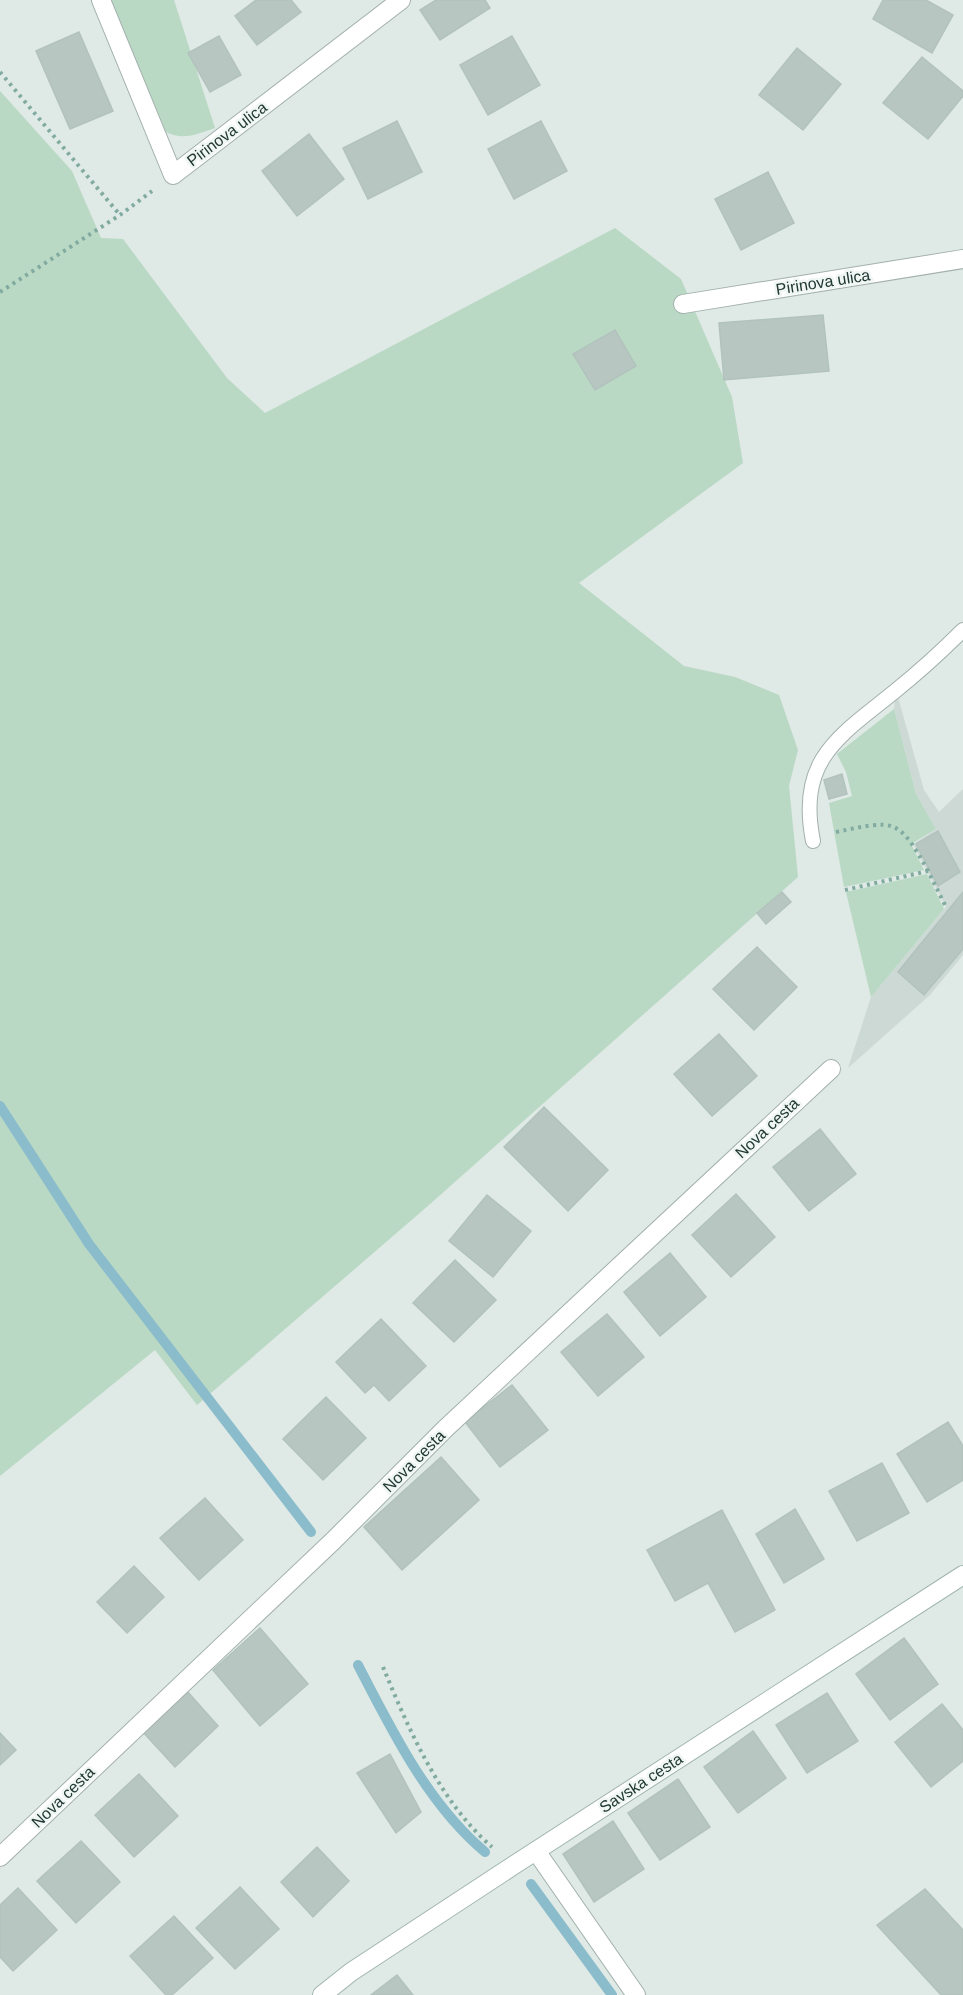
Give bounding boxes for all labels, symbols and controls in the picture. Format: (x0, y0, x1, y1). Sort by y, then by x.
street label: Pirinova ulica (184, 99, 270, 169)
street label: Pirinova ulica (775, 266, 871, 298)
street label: Nova cesta (732, 1094, 802, 1162)
street label: Nova cesta (380, 1427, 448, 1495)
street label: Savska cesta (596, 1750, 686, 1816)
street label: Nova cesta (28, 1763, 98, 1831)

